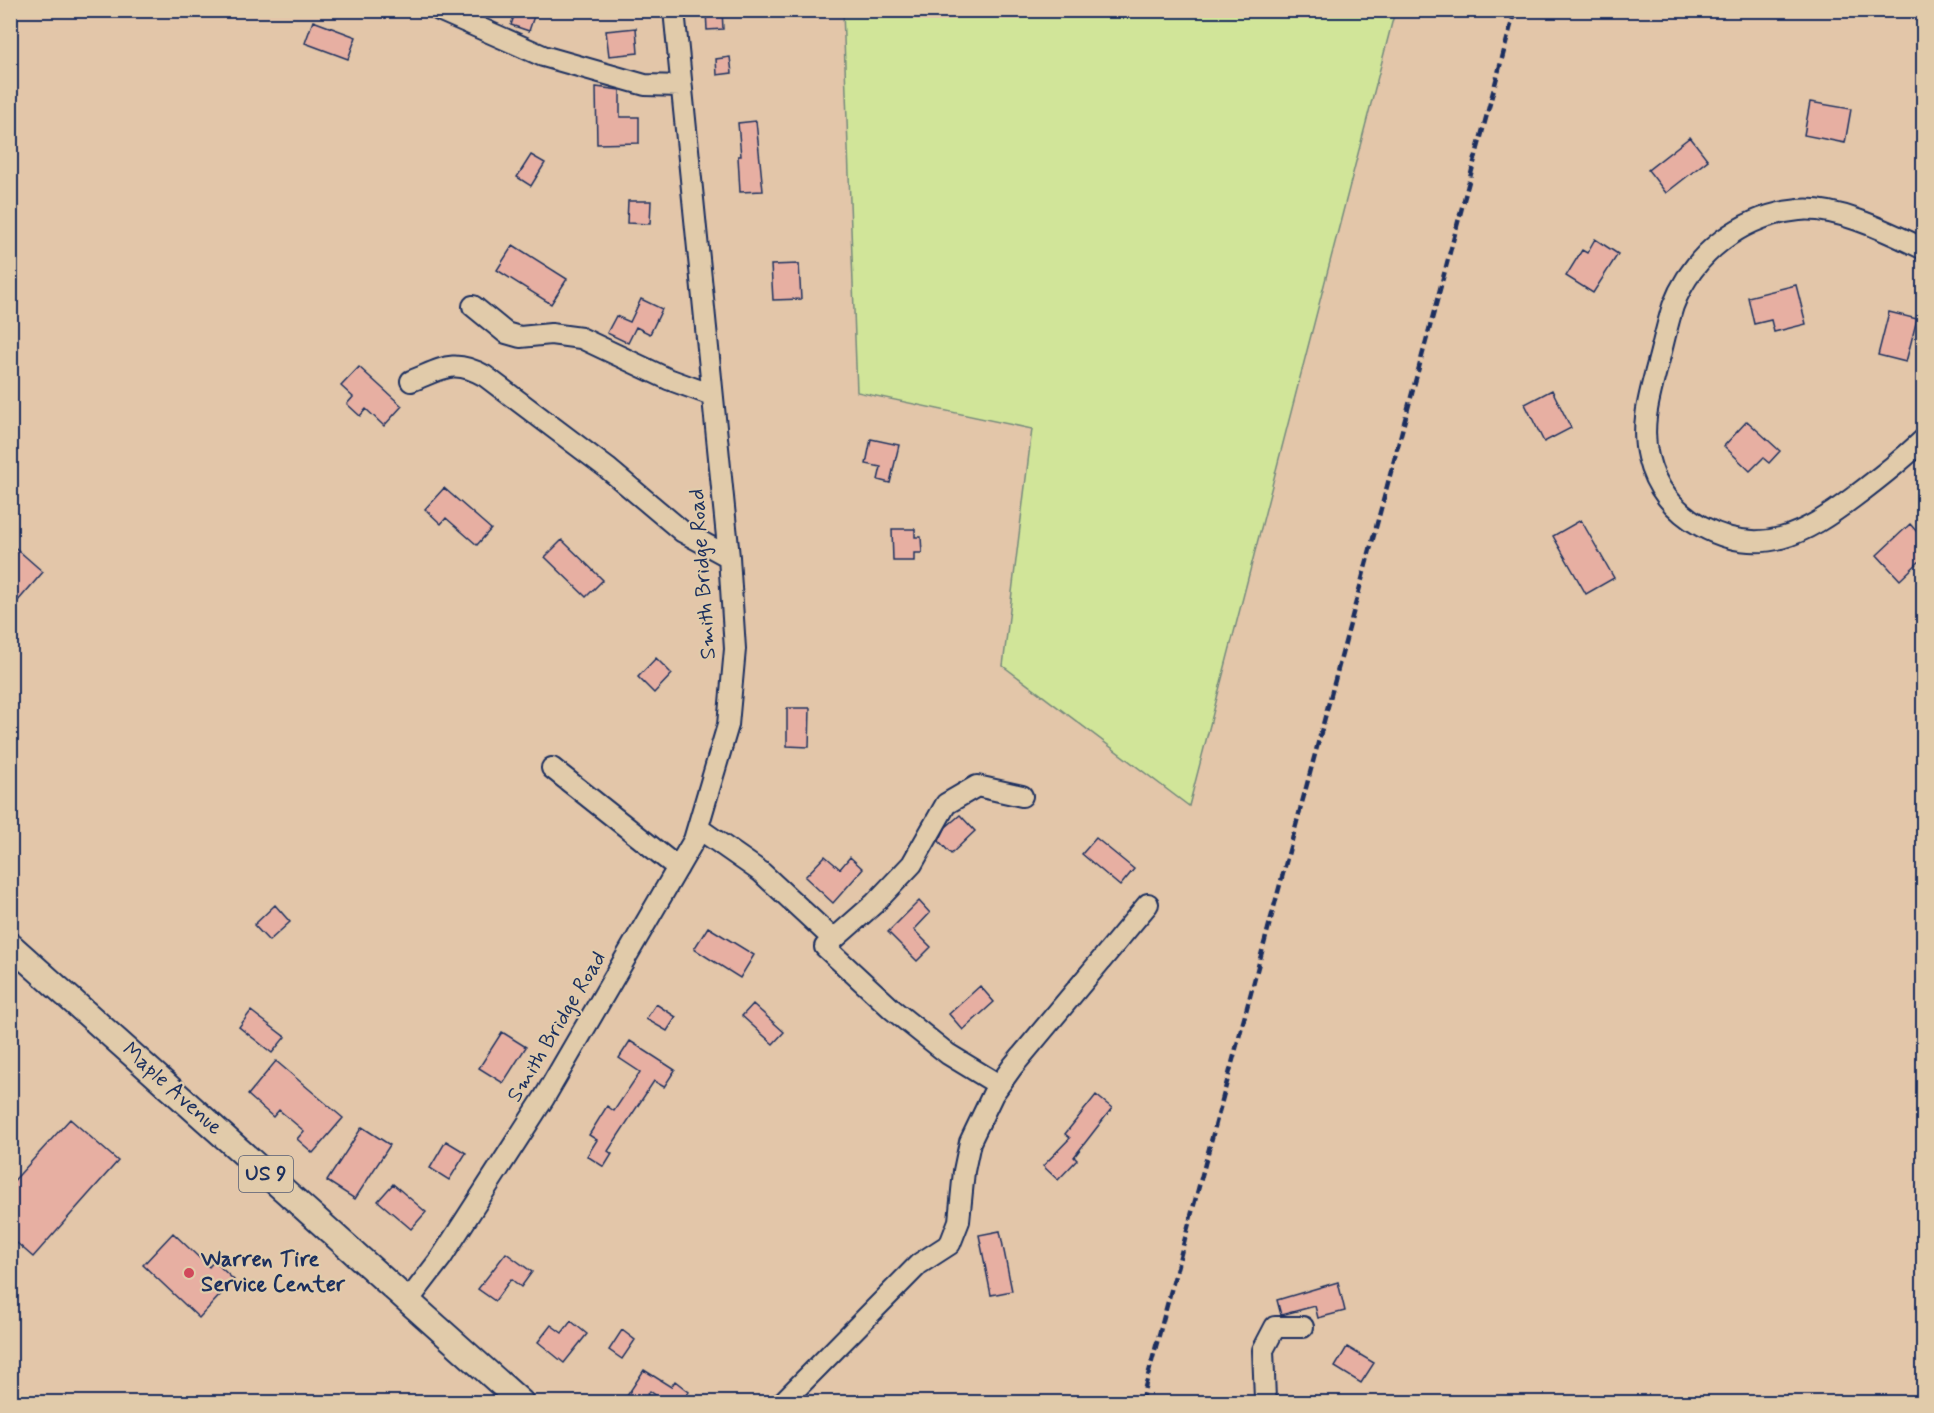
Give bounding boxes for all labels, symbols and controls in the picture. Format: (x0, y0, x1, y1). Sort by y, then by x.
street label: Smith Bridge Road (683, 488, 724, 660)
street label: Smith Bridge Road (501, 946, 614, 1108)
street label: Maple Avenue (116, 1036, 228, 1142)
road number: US 9 (239, 1156, 293, 1192)
place label: Warren Tire Service Center (200, 1246, 346, 1299)
marker: Warren Tire Service Center (182, 1266, 196, 1280)

